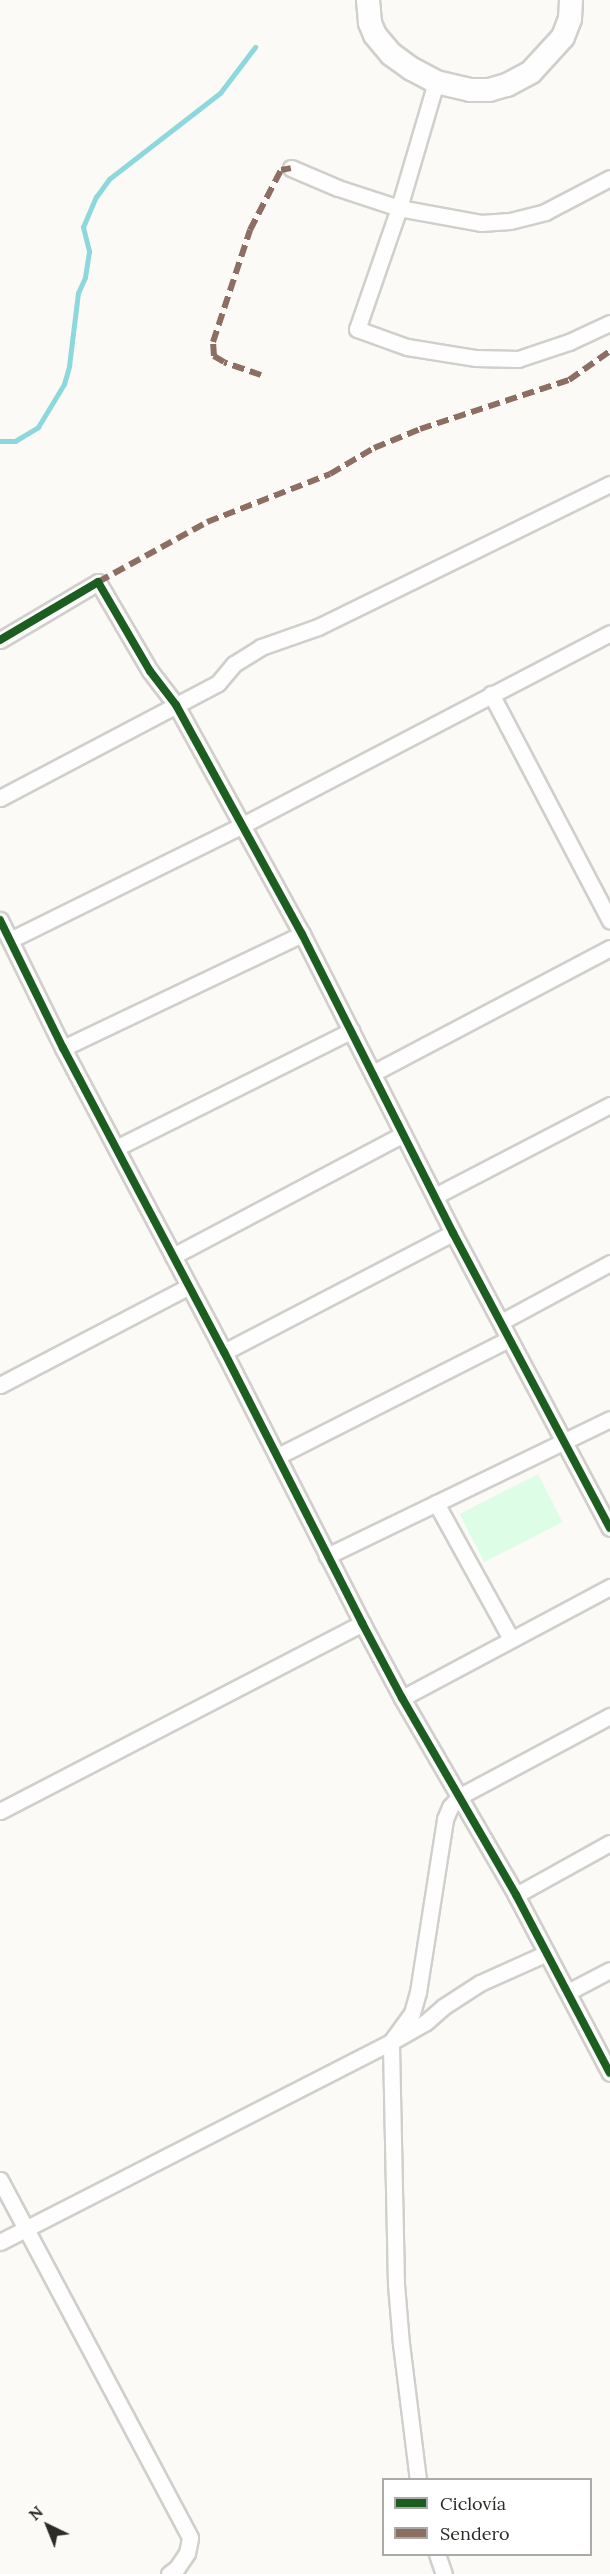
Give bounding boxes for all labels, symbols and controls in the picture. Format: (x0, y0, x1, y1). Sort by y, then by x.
legend (382, 2478, 592, 2556)
text: Ciclovía (440, 2492, 506, 2515)
north arrow (18, 2496, 78, 2556)
text: N (24, 2501, 47, 2524)
text: Sendero (440, 2522, 510, 2545)

